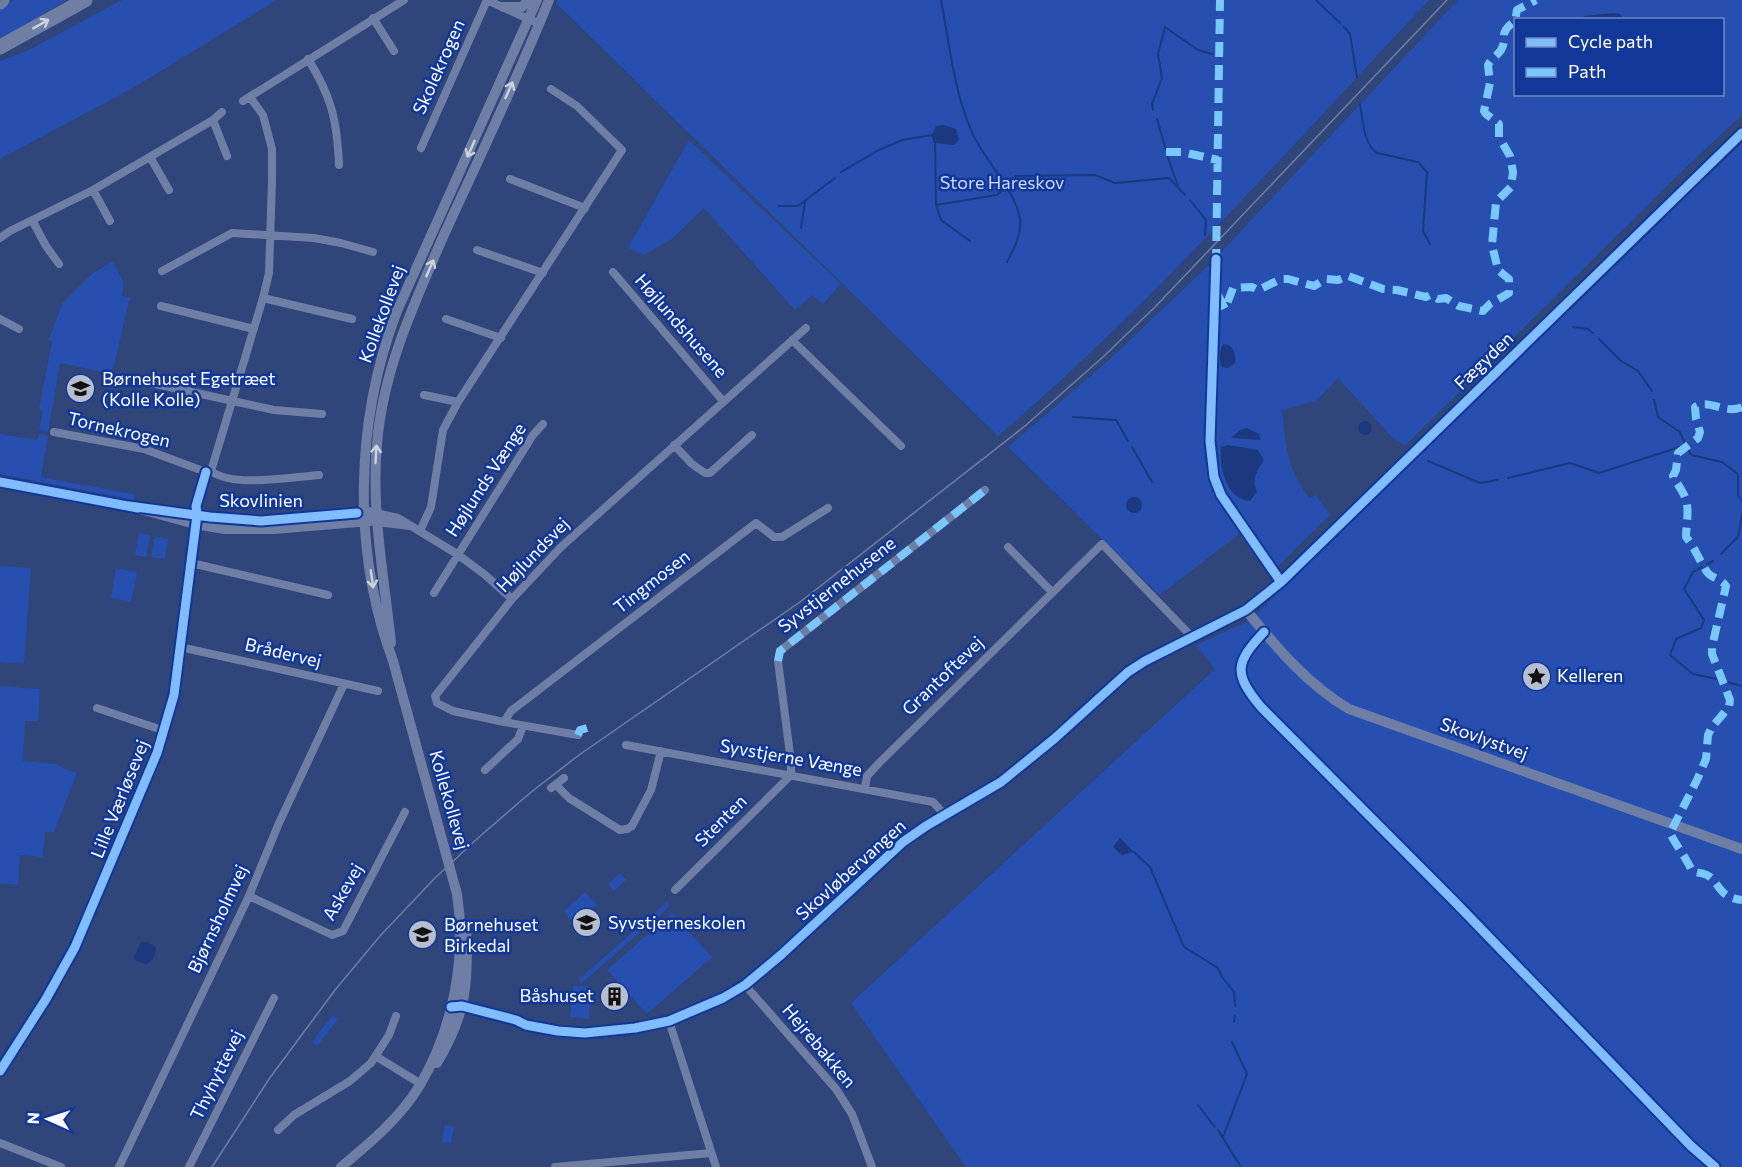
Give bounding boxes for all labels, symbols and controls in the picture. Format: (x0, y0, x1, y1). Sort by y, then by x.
street label: Skolekrogen (407, 16, 469, 117)
one-way arrow (32, 18, 49, 30)
legend (1514, 18, 1724, 96)
text: Cycle path (1568, 30, 1653, 52)
text: Path (1568, 60, 1606, 82)
one-way arrow (504, 81, 515, 100)
one-way arrow (464, 139, 476, 157)
park label: Store Hareskov (940, 171, 1064, 193)
one-way arrow (424, 260, 436, 278)
street label: Kollekollevej (353, 262, 409, 366)
street label: Højlundshusene (631, 269, 733, 382)
street label: Fægyden (1449, 327, 1517, 394)
place label: Børnehuset Egetræet (Kolle Kolle) (102, 367, 276, 410)
school or university icon: Børnehuset Egetræet (Kolle Kolle) (65, 373, 97, 405)
street label: Tornekrogen (66, 407, 173, 452)
street label: Højlunds Vænge (440, 418, 530, 540)
one-way arrow (371, 445, 382, 465)
street label: Skovlinien (219, 489, 303, 511)
street label: Højlundsvej (491, 512, 573, 596)
street label: Syvstjernehusene (773, 532, 900, 637)
street label: Tingmosen (609, 545, 694, 618)
one-way arrow (367, 569, 378, 589)
street label: Grantoftevej (897, 631, 988, 719)
street label: Brådervej (243, 633, 324, 672)
place icon: Kelleren (1520, 660, 1552, 692)
place label: Kelleren (1557, 664, 1623, 686)
street label: Skovlystvej (1437, 712, 1531, 764)
street label: Syvstjerne Vænge (718, 734, 864, 780)
street label: Lille Værløsevej (85, 736, 153, 861)
street label: Kollekollevej (425, 747, 475, 852)
street label: Stenten (690, 790, 751, 851)
street label: Skovløbervangen (791, 814, 910, 924)
street label: Askevej (317, 859, 367, 924)
street label: Bjørnsholmvej (182, 861, 252, 976)
school or university icon: Syvstjerneskolen (571, 907, 603, 939)
place label: Syvstjerneskolen (608, 911, 746, 933)
place label: Børnehuset Birkedal (444, 913, 539, 956)
school or university icon: Børnehuset Birkedal (407, 919, 439, 951)
building icon: Båshuset (599, 980, 631, 1012)
place label: Båshuset (520, 984, 594, 1006)
street label: Hejrebakken (778, 999, 861, 1092)
street label: Thyhyttevej (185, 1026, 247, 1123)
north arrow (18, 1089, 78, 1149)
text: N (23, 1112, 42, 1125)

